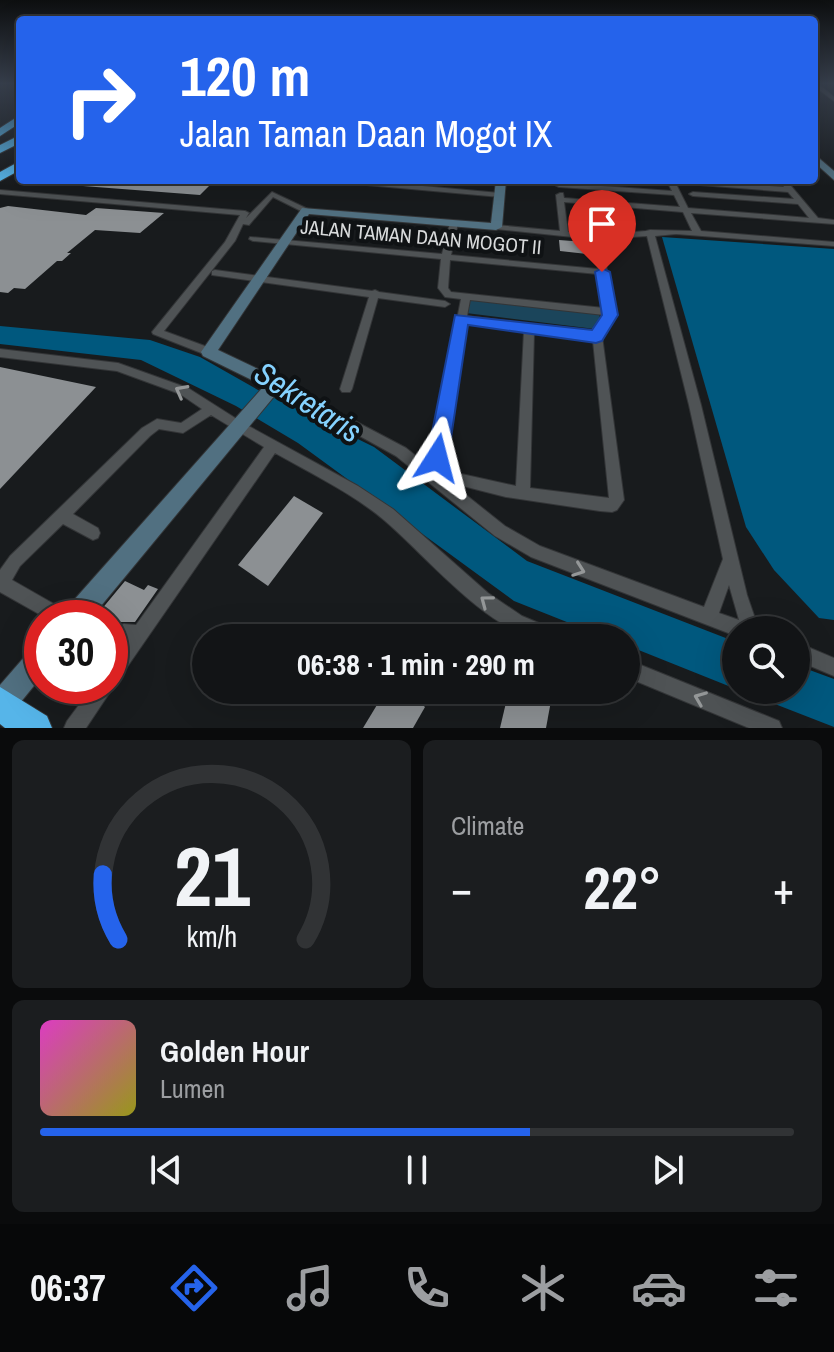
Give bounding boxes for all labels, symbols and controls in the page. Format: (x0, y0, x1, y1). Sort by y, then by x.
text: 120 m (180, 38, 310, 113)
icon: right (48, 48, 152, 152)
text: Jalan Taman Daan Mogot IX (180, 110, 553, 158)
pin (568, 190, 636, 272)
icon: arrive (580, 202, 624, 246)
street label: JALAN TAMAN DAAN MOGOT II (300, 213, 543, 260)
water label: Sekretaris (246, 351, 370, 452)
one-way arrow (175, 386, 190, 401)
position arrow (395, 416, 479, 500)
one-way arrow (571, 560, 585, 576)
one-way arrow (480, 597, 495, 611)
speed limit sign: 30 (24, 600, 128, 704)
map controls (722, 616, 810, 704)
button: search (722, 616, 810, 704)
text: 06:38 · 1 min · 290 m (297, 644, 535, 684)
one-way arrow (694, 692, 708, 708)
text: Climate (451, 808, 524, 843)
text: 21 (174, 820, 249, 932)
text: 22° (583, 847, 662, 928)
text: − (451, 858, 472, 918)
text: + (773, 858, 794, 918)
text: km/h (186, 917, 237, 956)
text: Golden Hour (160, 1031, 309, 1071)
text: Lumen (160, 1071, 225, 1106)
icon: previous (144, 1148, 188, 1192)
icon: pause (395, 1148, 439, 1192)
icon: next (646, 1148, 690, 1192)
icon: directions (166, 1260, 222, 1316)
icon: music (282, 1260, 338, 1316)
icon: phone (399, 1260, 455, 1316)
icon: climate (515, 1260, 571, 1316)
icon: car (631, 1260, 687, 1316)
icon: filters (748, 1260, 804, 1316)
text: 06:37 (30, 1264, 106, 1312)

